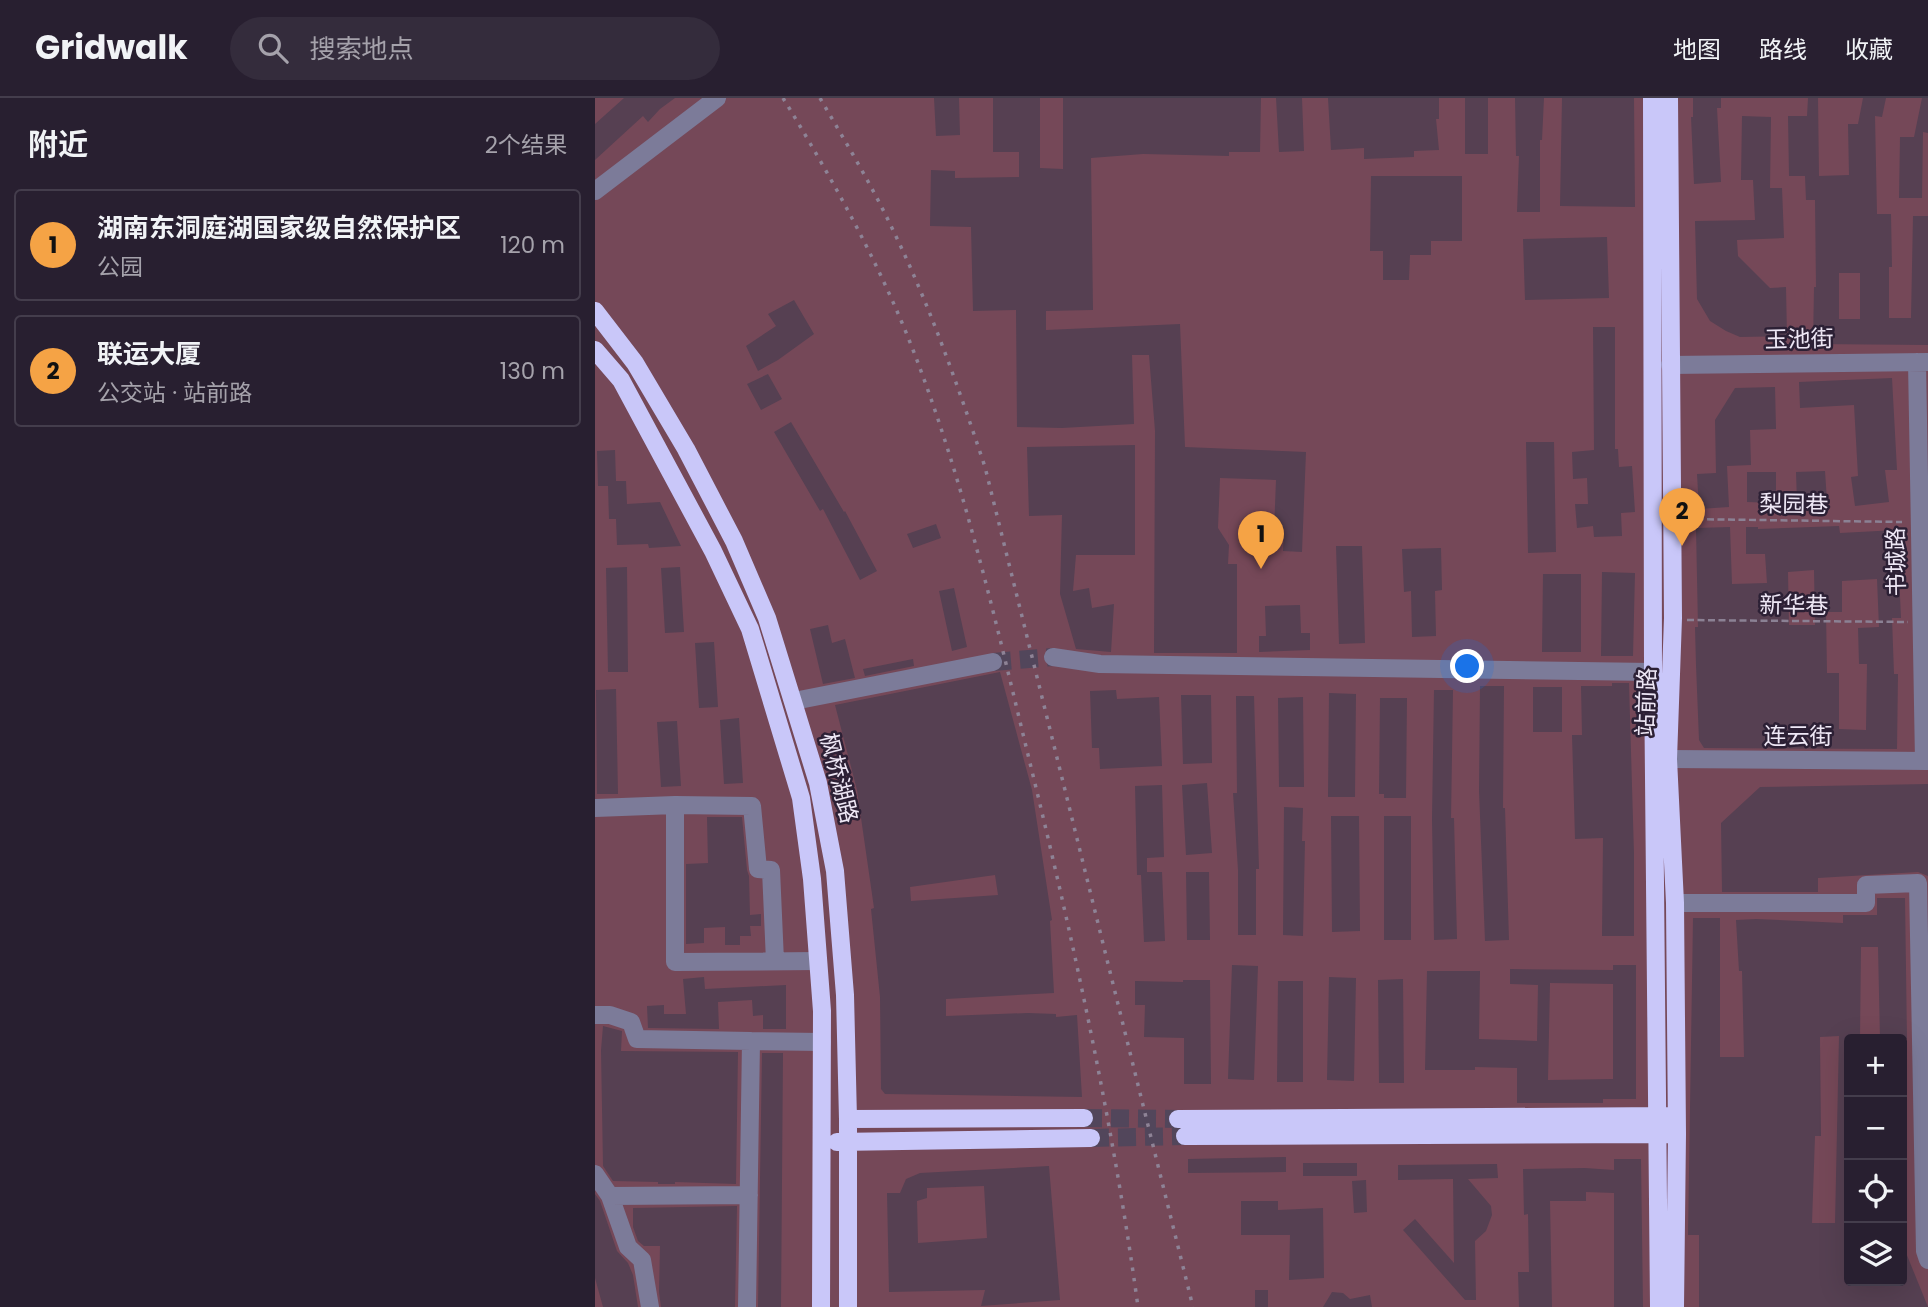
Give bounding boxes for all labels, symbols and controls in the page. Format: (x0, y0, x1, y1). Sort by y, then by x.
search box (230, 17, 720, 80)
text: Gridwalk (35, 24, 188, 71)
icon: search (254, 29, 292, 67)
text: 搜索地点 (310, 31, 414, 67)
text: 地图 (1673, 33, 1721, 66)
text: 路线 (1759, 33, 1807, 66)
text: 收藏 (1845, 33, 1893, 66)
text: 附近 (28, 123, 88, 166)
text: 2个结果 (485, 129, 567, 161)
text: 湖南东洞庭湖国家级自然保护区 (97, 210, 461, 246)
text: 1 (49, 229, 57, 261)
text: 120 m (500, 229, 565, 261)
text: 公园 (97, 251, 143, 283)
street label: 玉池街 (1764, 322, 1834, 356)
text: 联运大厦 (97, 336, 201, 372)
text: 2 (46, 355, 60, 387)
text: 130 m (500, 355, 565, 387)
text: 公交站 · 站前路 (97, 377, 252, 409)
street label: 梨园巷 (1759, 487, 1829, 521)
pin: 2 (1659, 488, 1705, 546)
pin: 1 (1238, 511, 1284, 569)
street label: 书城路 (1879, 527, 1913, 597)
street label: 新华巷 (1759, 588, 1829, 622)
your location (1450, 649, 1484, 683)
street label: 站前路 (1629, 667, 1663, 737)
street label: 连云街 (1764, 720, 1833, 752)
street label: 枫桥湖路 (812, 729, 866, 827)
map controls (1844, 1034, 1907, 1286)
button: + (1844, 1034, 1907, 1097)
button: − (1844, 1097, 1907, 1160)
button: locate (1844, 1160, 1907, 1223)
button: layers (1844, 1223, 1907, 1286)

